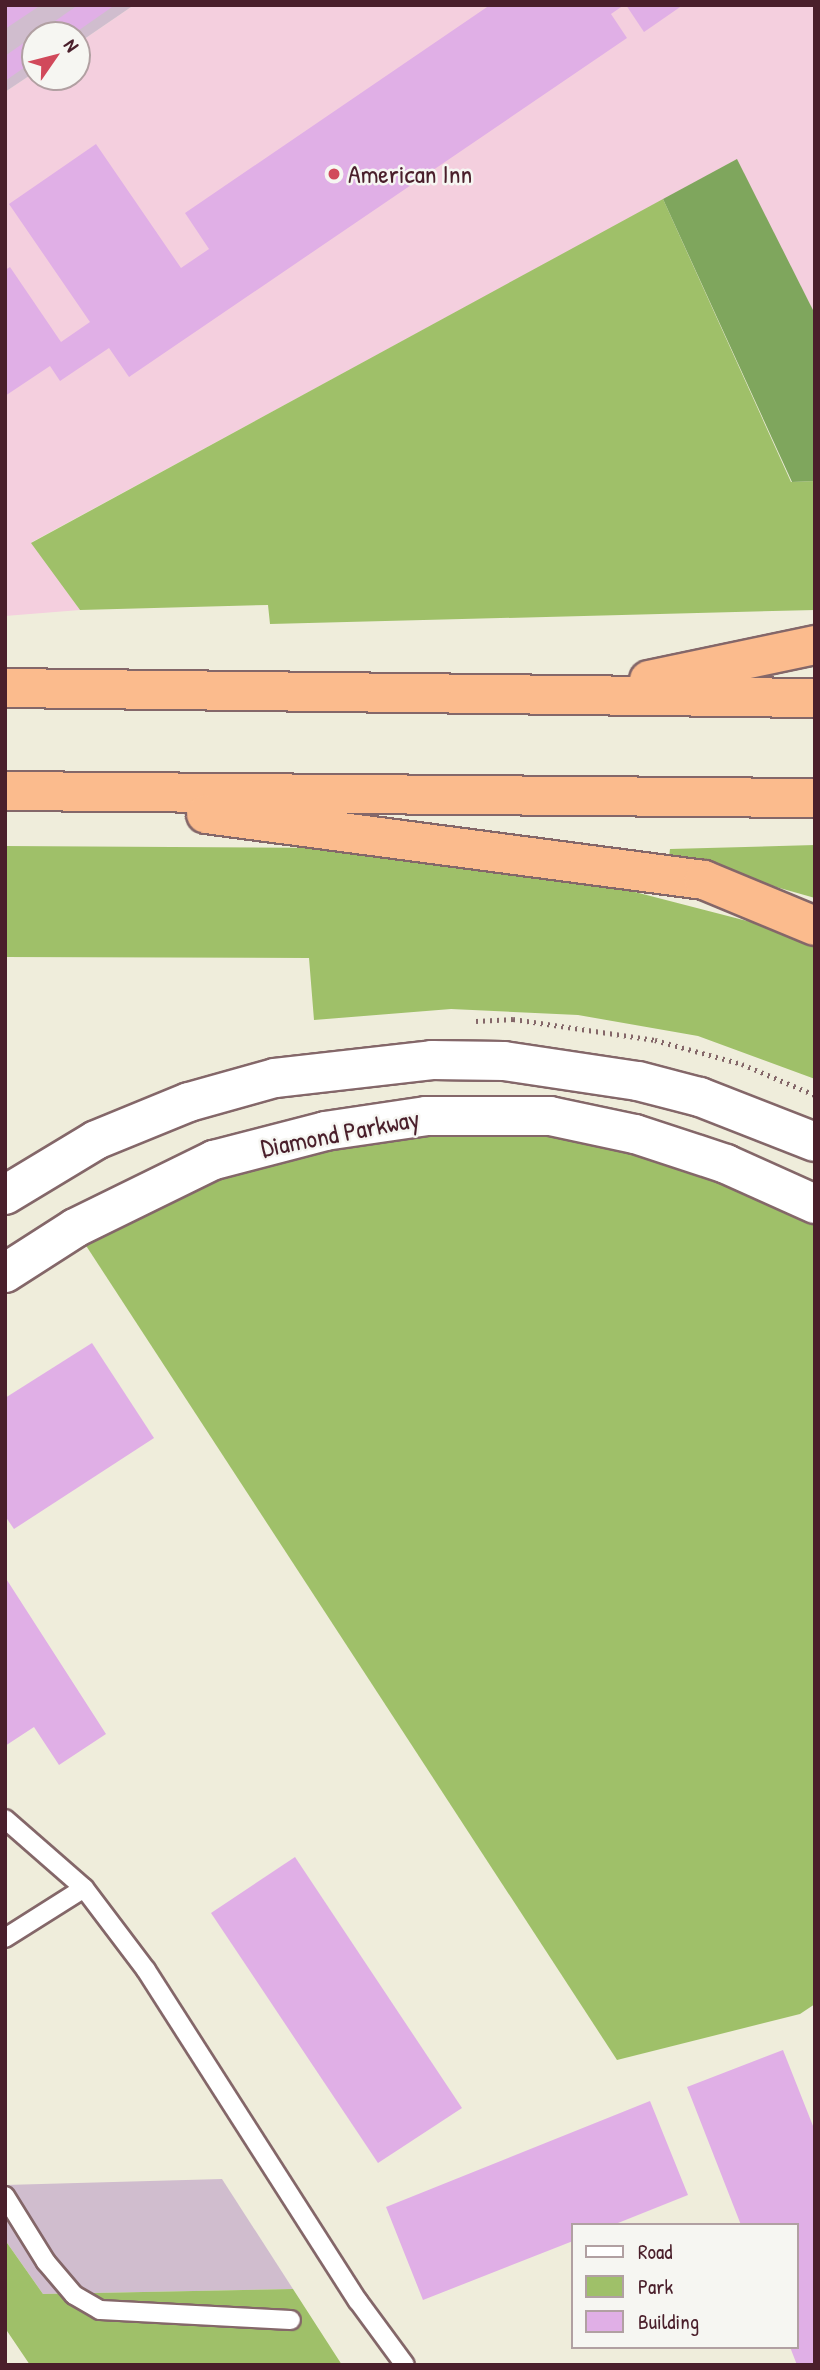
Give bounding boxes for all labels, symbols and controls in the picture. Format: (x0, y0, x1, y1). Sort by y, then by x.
north arrow (21, 21, 91, 91)
text: N (58, 33, 85, 57)
place label: American Inn (348, 158, 472, 190)
marker: American Inn (326, 166, 342, 182)
street label: Diamond Parkway (258, 1102, 422, 1164)
legend (572, 2223, 799, 2349)
text: Road (638, 2237, 672, 2266)
text: Park (638, 2272, 673, 2301)
text: Building (638, 2307, 699, 2336)

